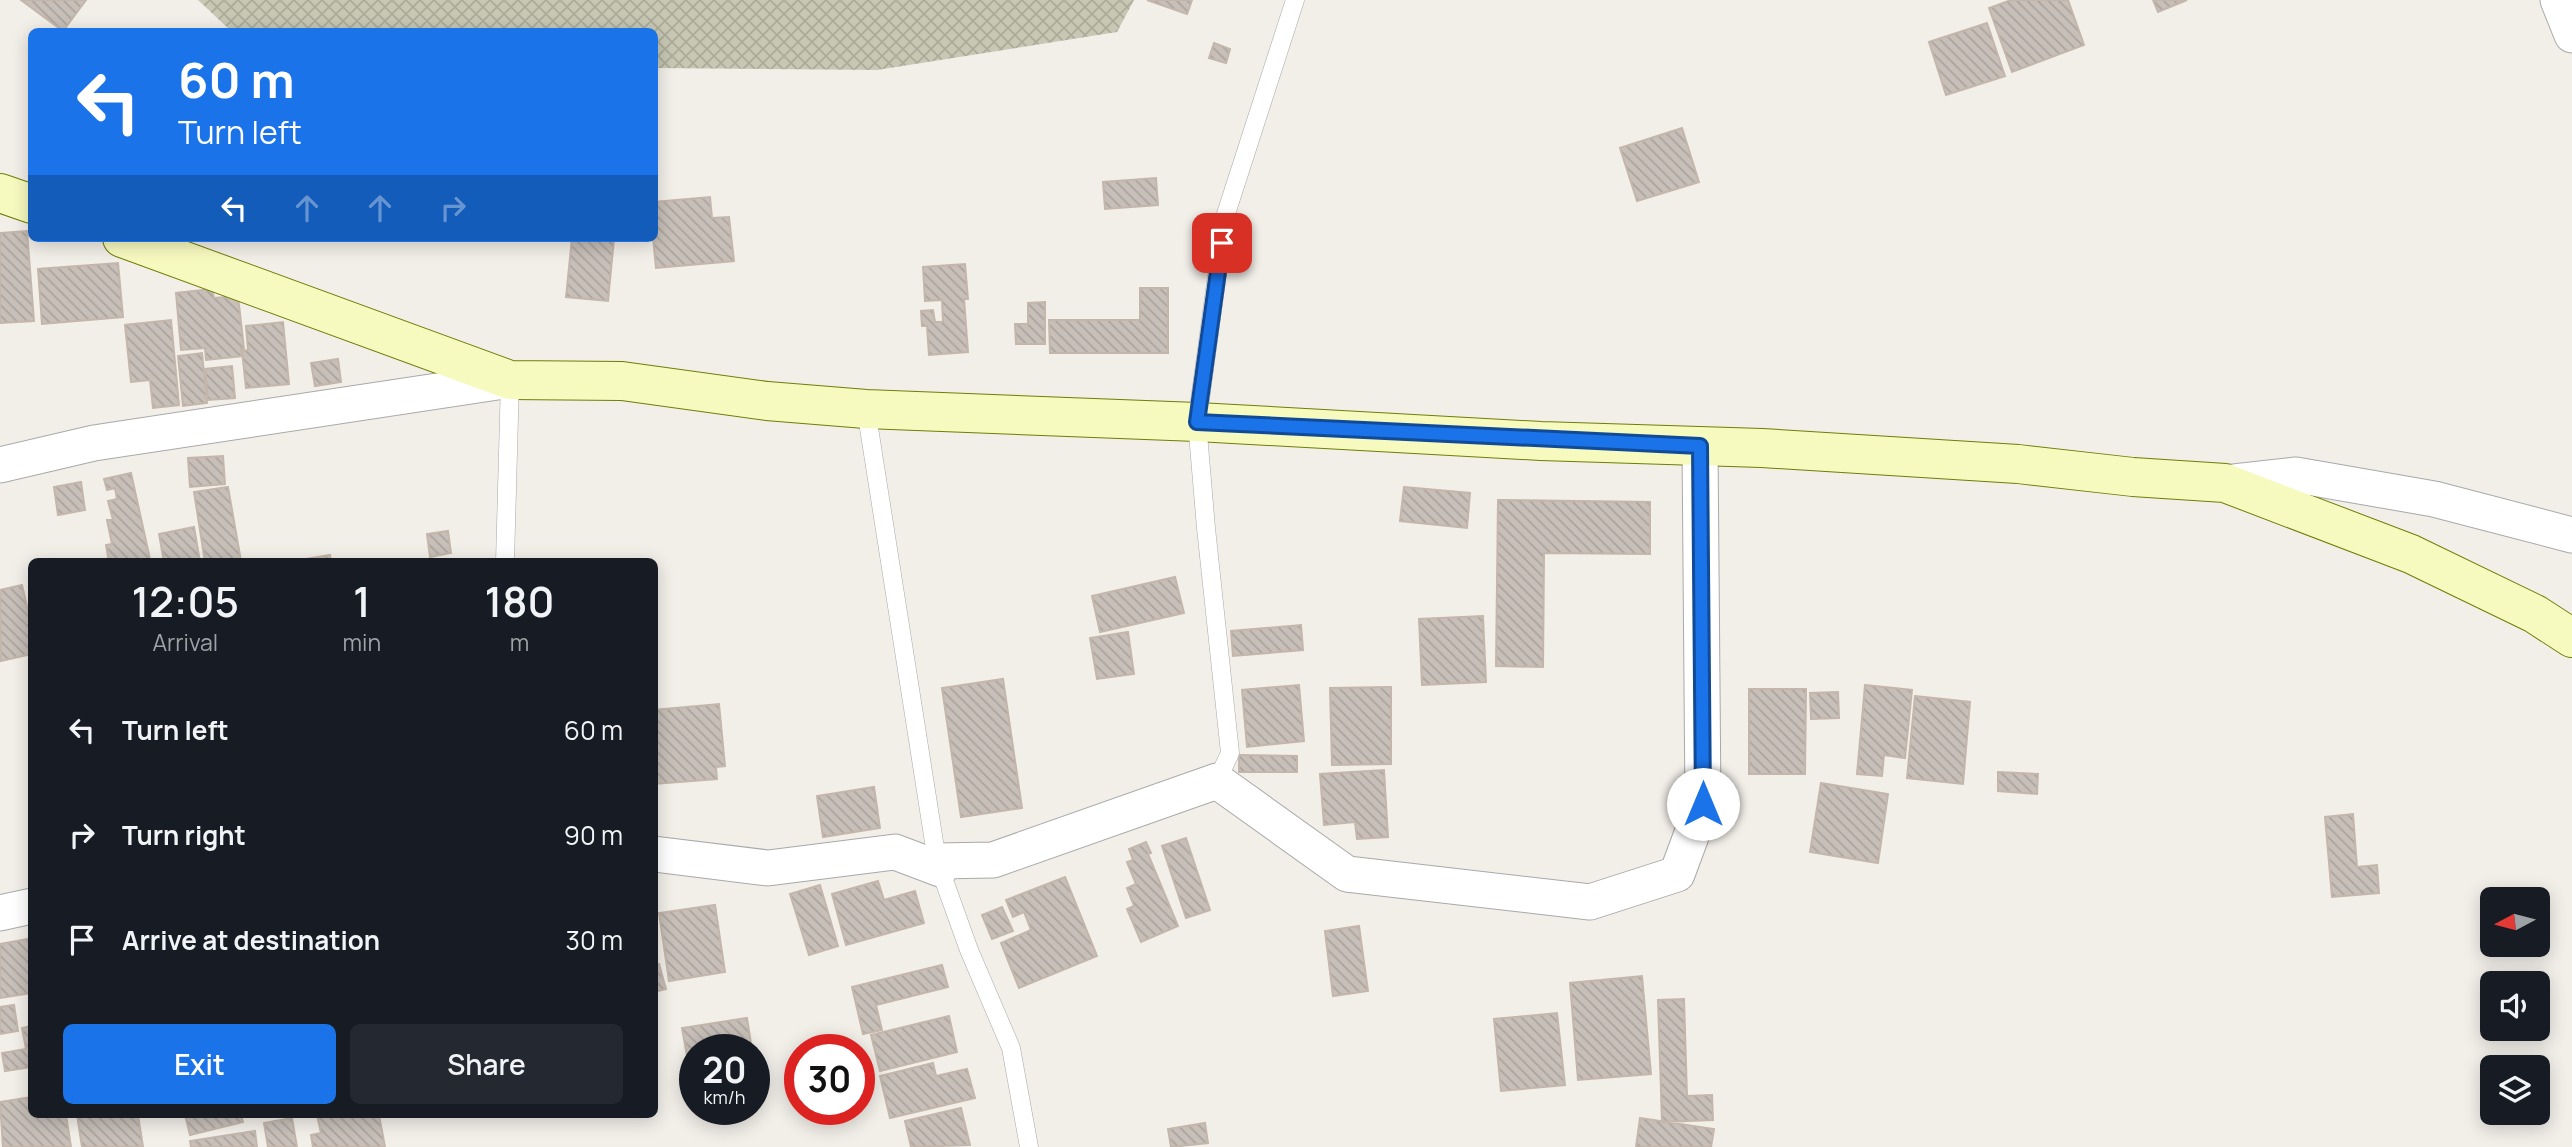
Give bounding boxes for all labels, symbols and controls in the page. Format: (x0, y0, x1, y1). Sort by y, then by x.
text: 60 m (178, 46, 295, 113)
icon: left (63, 56, 154, 147)
text: Turn left (178, 110, 302, 154)
icon: left (215, 189, 253, 227)
icon: ahead (288, 189, 326, 227)
icon: ahead (361, 189, 399, 227)
icon: right (434, 189, 472, 227)
pin (1192, 213, 1252, 273)
icon: arrive (1203, 224, 1241, 262)
text: 12:05 (131, 572, 239, 630)
text: 1 (353, 572, 371, 630)
text: 180 (485, 572, 555, 630)
text: Arrival (152, 626, 218, 658)
text: min (343, 626, 381, 658)
text: m (510, 626, 529, 658)
icon: left (63, 711, 101, 749)
text: Turn left (122, 712, 229, 748)
text: 60 m (564, 712, 623, 748)
position arrow (1666, 767, 1740, 841)
icon: right (63, 816, 101, 854)
text: Turn right (122, 817, 246, 853)
text: 90 m (564, 817, 623, 853)
north arrow (2480, 887, 2550, 957)
map controls (2480, 887, 2550, 1125)
icon: arrive (63, 921, 101, 959)
text: Arrive at destination (122, 922, 380, 958)
text: 30 m (566, 922, 623, 958)
button: sound (2480, 971, 2550, 1041)
button: Exit (63, 1024, 336, 1104)
button: Share (350, 1024, 623, 1104)
speed limit sign: 30 (784, 1034, 875, 1125)
text: 20 (703, 1046, 746, 1094)
button: layers (2480, 1055, 2550, 1125)
text: km/h (704, 1085, 745, 1109)

